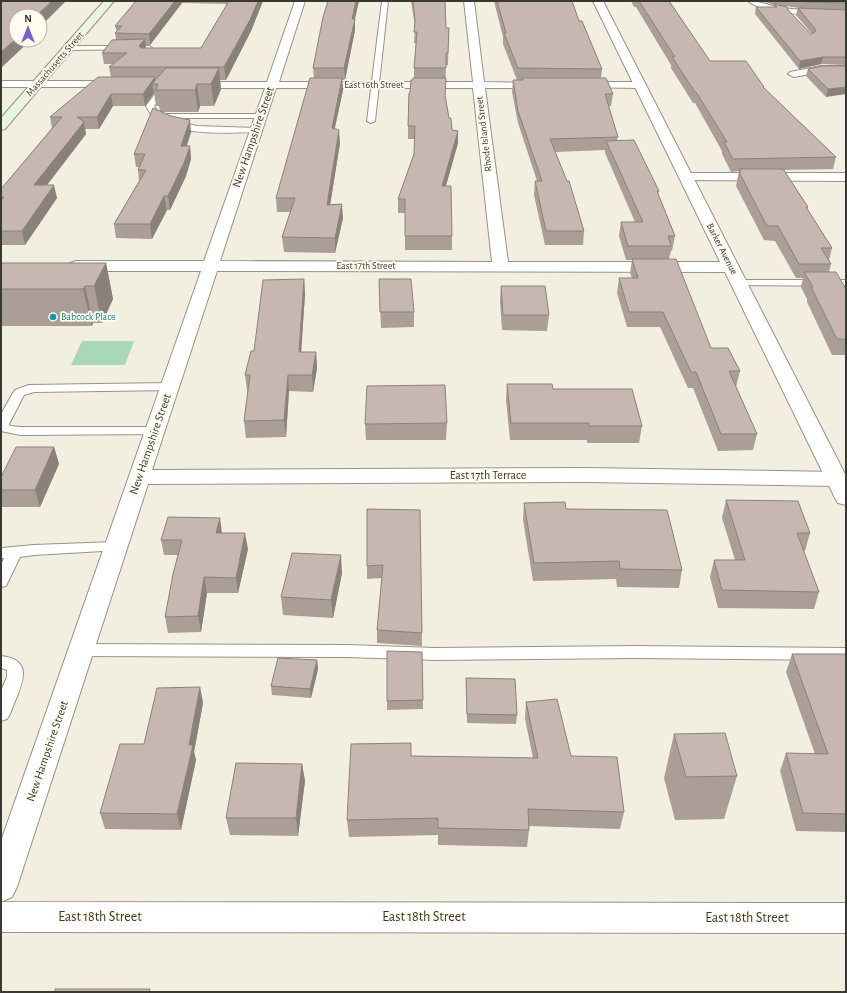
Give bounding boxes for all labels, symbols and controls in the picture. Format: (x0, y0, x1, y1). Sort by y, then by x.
north arrow (8, 8, 48, 48)
text: N (24, 13, 32, 24)
street label: Massachusetts Street (24, 29, 86, 98)
street label: East 16th Street (344, 80, 405, 90)
street label: New Hampshire Street (230, 85, 276, 189)
street label: Rhode Island Street (474, 95, 494, 172)
street label: Barker Avenue (705, 222, 739, 277)
street label: East 17th Street (337, 261, 396, 271)
marker: Babcock Place (48, 312, 58, 322)
place label: Babcock Place (61, 312, 116, 322)
street label: New Hampshire Street (127, 392, 173, 496)
street label: East 17th Terrace (450, 469, 526, 481)
street label: New Hampshire Street (24, 699, 70, 803)
street label: East 18th Street (58, 910, 142, 924)
street label: East 18th Street (382, 910, 466, 924)
street label: East 18th Street (705, 911, 789, 925)

